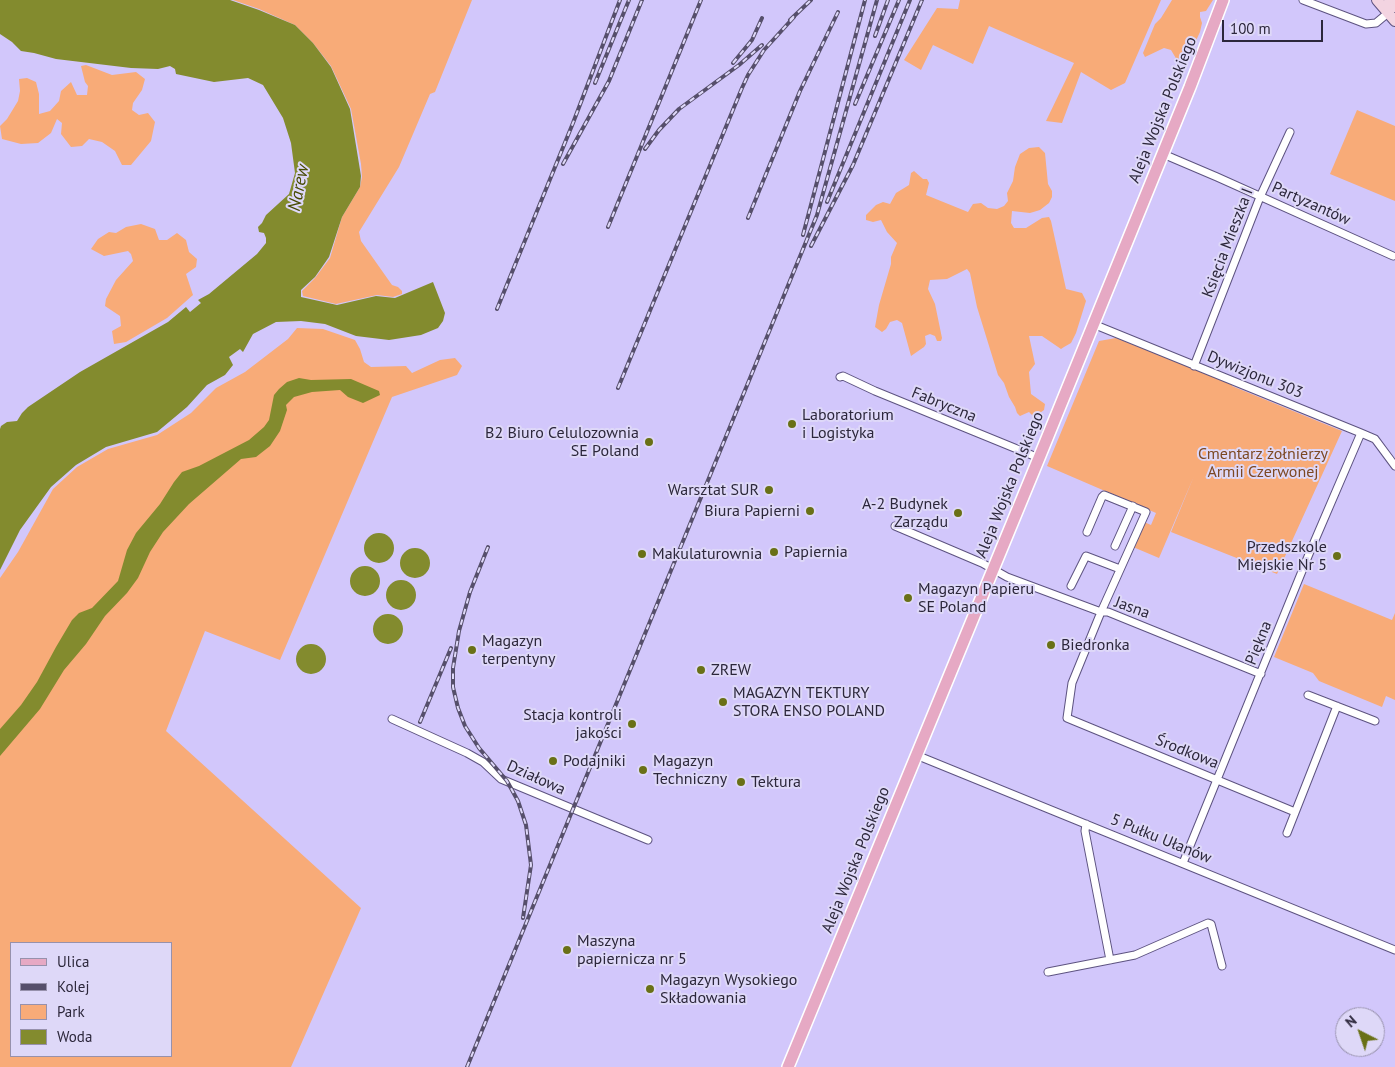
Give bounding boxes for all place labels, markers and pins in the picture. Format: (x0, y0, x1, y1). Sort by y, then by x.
place label: Laboratorium i Logistyka (802, 405, 894, 443)
marker: Laboratorium i Logistyka (786, 418, 798, 430)
place label: B2 Biuro Celulozownia SE Poland (485, 423, 639, 461)
marker: B2 Biuro Celulozownia SE Poland (643, 436, 655, 448)
place label: Warsztat SUR (668, 480, 759, 500)
marker: Warsztat SUR (763, 484, 775, 496)
place label: A-2 Budynek Zarządu (862, 494, 948, 532)
place label: Biura Papierni (704, 501, 800, 521)
marker: Biura Papierni (804, 505, 816, 517)
marker: A-2 Budynek Zarządu (952, 507, 964, 519)
place label: Przedszkole Miejskie Nr 5 (1237, 537, 1327, 575)
place label: Papiernia (784, 542, 848, 562)
place label: Makulaturownia (652, 544, 762, 564)
marker: Papiernia (768, 546, 780, 558)
marker: Makulaturownia (636, 548, 648, 560)
marker: Przedszkole Miejskie Nr 5 (1331, 550, 1343, 562)
place label: Magazyn Papieru SE Poland (918, 579, 1034, 617)
marker: Magazyn Papieru SE Poland (902, 592, 914, 604)
place label: Magazyn terpentyny (482, 631, 555, 669)
place label: Biedronka (1061, 635, 1130, 655)
marker: Biedronka (1045, 639, 1057, 651)
marker: Magazyn terpentyny (466, 644, 478, 656)
place label: ZREW (711, 660, 751, 680)
marker: ZREW (695, 664, 707, 676)
place label: MAGAZYN TEKTURY STORA ENSO POLAND (733, 683, 885, 721)
marker: MAGAZYN TEKTURY STORA ENSO POLAND (717, 696, 729, 708)
place label: Stacja kontroli jakości (523, 705, 622, 743)
marker: Stacja kontroli jakości (626, 718, 638, 730)
place label: Podajniki (563, 751, 626, 771)
place label: Magazyn Techniczny (653, 751, 727, 789)
marker: Podajniki (547, 755, 559, 767)
marker: Magazyn Techniczny (637, 764, 649, 776)
place label: Tektura (751, 772, 801, 792)
marker: Tektura (735, 776, 747, 788)
place label: Maszyna papiernicza nr 5 (577, 931, 687, 969)
marker: Maszyna papiernicza nr 5 (561, 944, 573, 956)
place label: Magazyn Wysokiego Składowania (660, 970, 797, 1008)
marker: Magazyn Wysokiego Składowania (644, 983, 656, 995)

